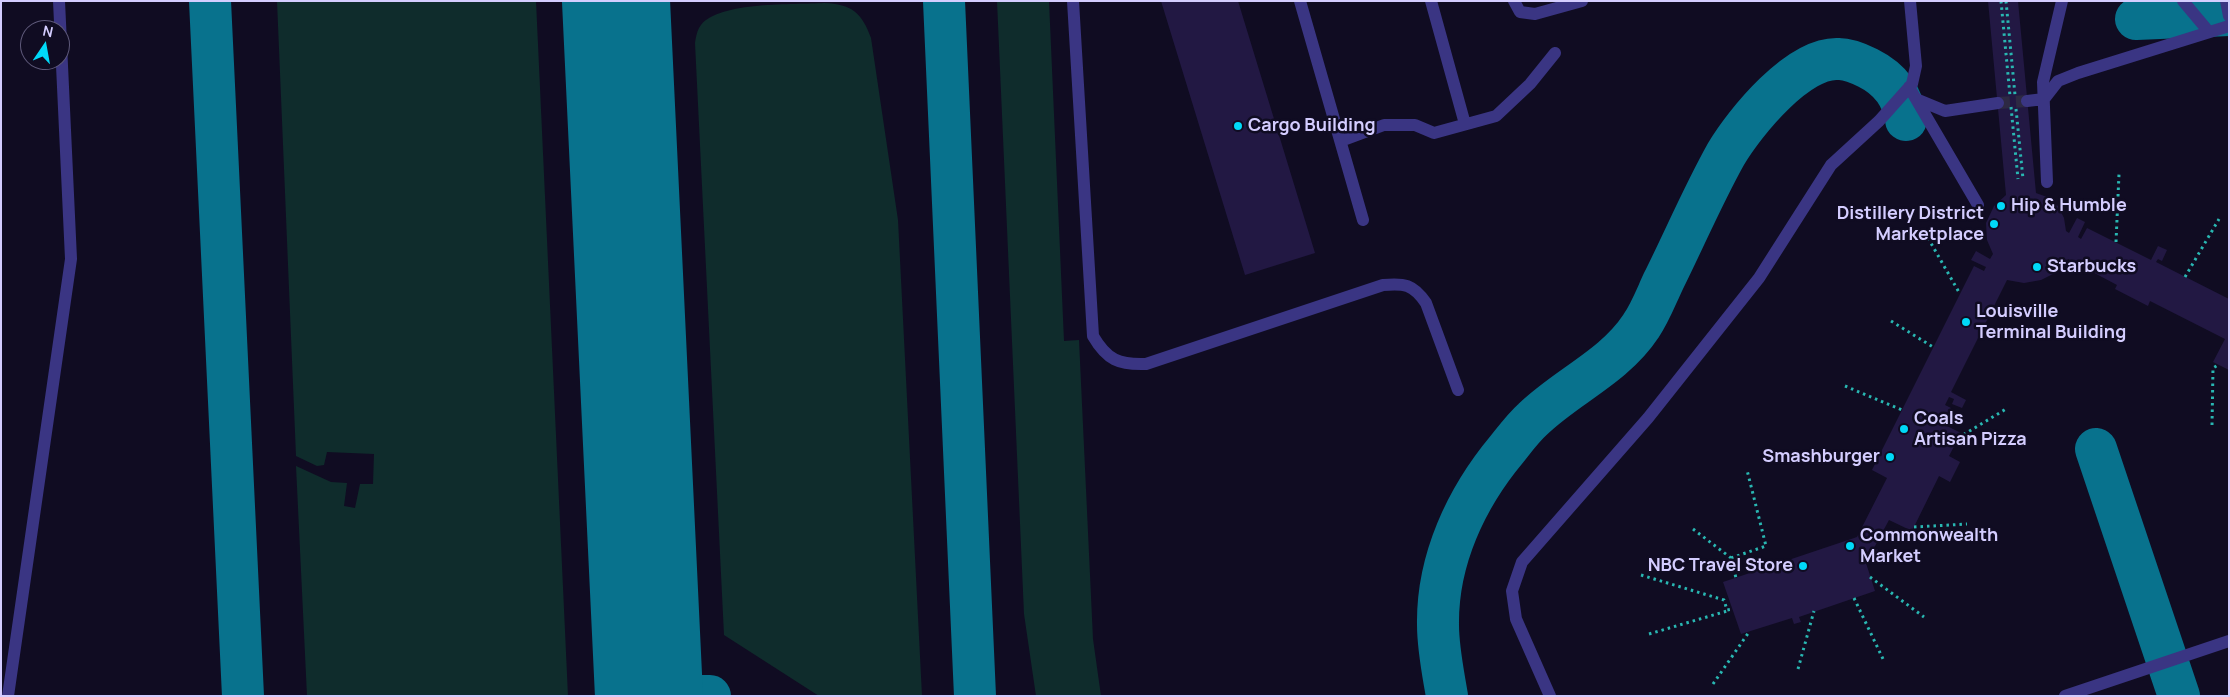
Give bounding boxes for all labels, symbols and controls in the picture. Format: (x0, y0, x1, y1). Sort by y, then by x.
north arrow (20, 20, 70, 70)
text: N (41, 20, 55, 41)
place label: Cargo Building (1248, 115, 1376, 137)
marker: Cargo Building (1232, 120, 1244, 132)
place label: Hip & Humble (2011, 195, 2127, 217)
marker: Hip & Humble (1995, 200, 2007, 212)
place label: Distillery District Marketplace (1837, 203, 1984, 245)
marker: Distillery District Marketplace (1988, 218, 2000, 230)
place label: Starbucks (2047, 256, 2136, 278)
marker: Starbucks (2031, 261, 2043, 273)
place label: Louisville Terminal Building (1976, 301, 2126, 344)
marker: Louisville Terminal Building (1960, 316, 1972, 328)
place label: Coals Artisan Pizza (1914, 408, 2027, 450)
marker: Coals Artisan Pizza (1898, 423, 1910, 435)
place label: Smashburger (1762, 446, 1880, 468)
marker: Smashburger (1884, 451, 1896, 463)
place label: Commonwealth Market (1860, 525, 1998, 568)
marker: Commonwealth Market (1844, 540, 1856, 552)
place label: NBC Travel Store (1648, 555, 1793, 577)
marker: NBC Travel Store (1797, 560, 1809, 572)

